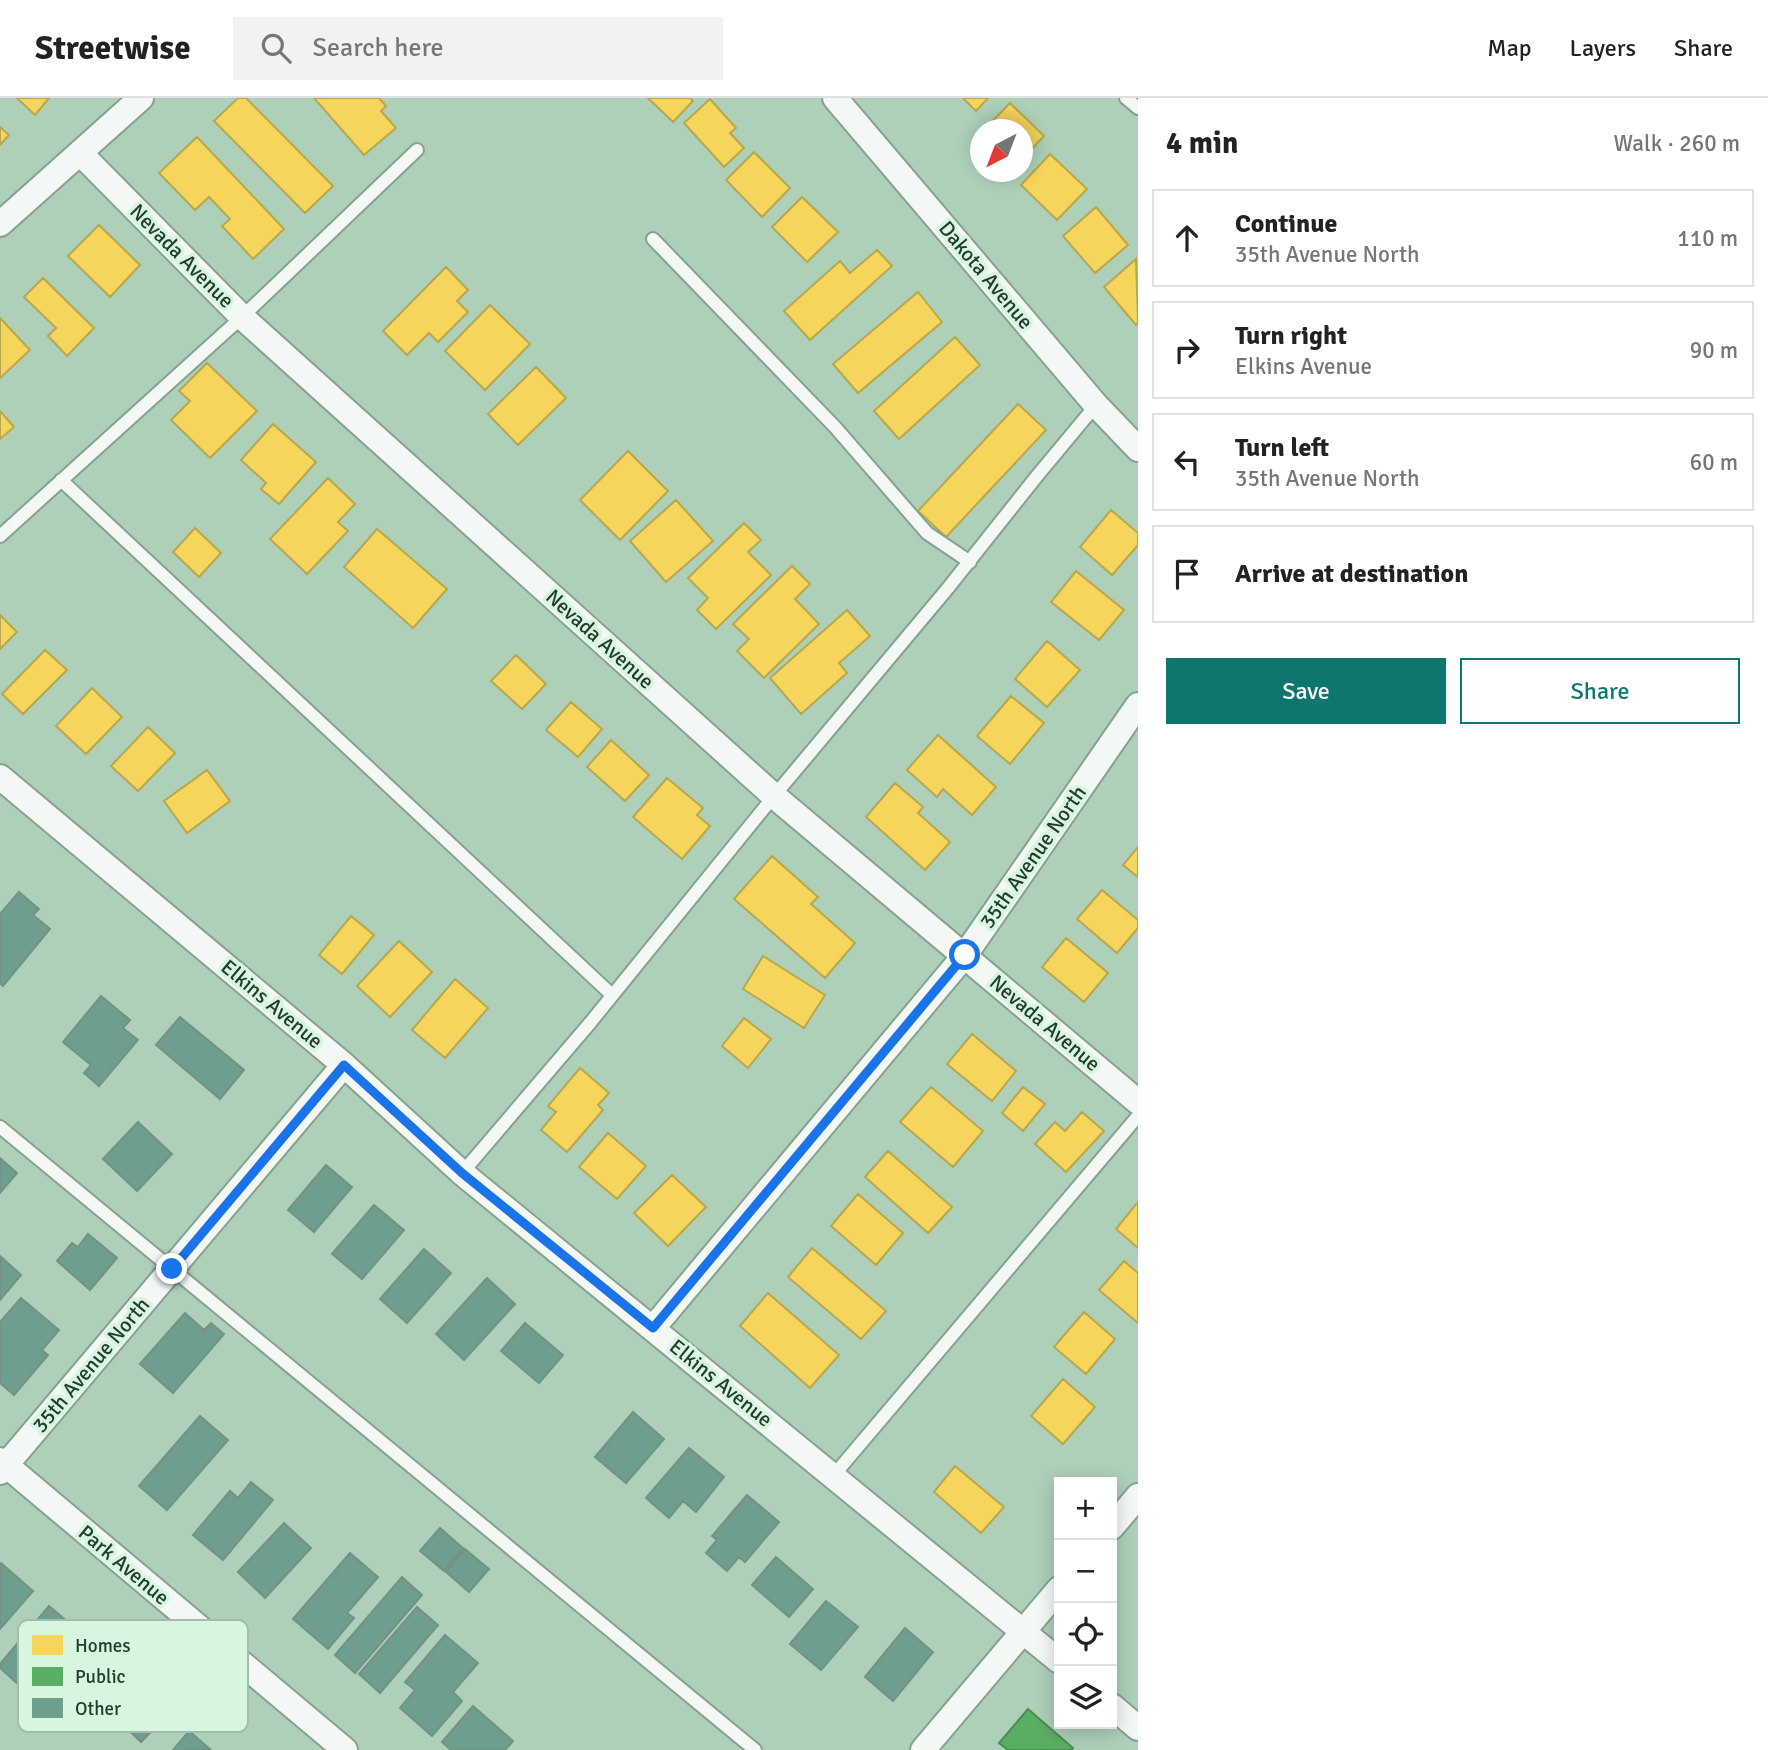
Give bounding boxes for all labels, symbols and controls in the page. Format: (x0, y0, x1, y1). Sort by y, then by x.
search box (233, 17, 723, 80)
text: Streetwise (35, 28, 191, 69)
icon: search (257, 29, 295, 67)
text: Search here (313, 32, 444, 64)
text: Map (1487, 33, 1532, 63)
text: Layers (1570, 33, 1636, 63)
text: Share (1674, 33, 1733, 63)
north arrow (970, 119, 1033, 182)
text: 4 min (1166, 125, 1238, 162)
text: Walk · 260 m (1614, 129, 1740, 158)
street label: Nevada Avenue (124, 198, 240, 314)
text: Continue (1235, 208, 1337, 240)
street label: Dakota Avenue (933, 216, 1039, 334)
icon: ahead (1168, 219, 1206, 257)
text: 110 m (1677, 224, 1738, 253)
text: 35th Avenue North (1235, 240, 1420, 269)
text: Turn right (1235, 320, 1347, 352)
icon: right (1168, 331, 1206, 369)
text: 90 m (1690, 336, 1738, 365)
text: Elkins Avenue (1235, 352, 1372, 381)
text: Turn left (1235, 432, 1329, 464)
icon: left (1168, 443, 1206, 481)
text: 60 m (1690, 448, 1738, 477)
text: 35th Avenue North (1235, 464, 1420, 493)
icon: arrive (1168, 555, 1206, 593)
text: Arrive at destination (1235, 558, 1468, 590)
street label: Nevada Avenue (541, 584, 659, 694)
button: Save (1166, 658, 1446, 724)
button: Share (1460, 658, 1740, 724)
street label: 35th Avenue North (974, 781, 1092, 933)
route start (949, 939, 980, 970)
street label: Elkins Avenue (216, 954, 328, 1054)
street label: Nevada Avenue (984, 969, 1106, 1077)
route end (156, 1253, 187, 1284)
street label: 35th Avenue North (27, 1292, 155, 1438)
street label: Elkins Avenue (664, 1334, 778, 1432)
map controls (1054, 1477, 1117, 1729)
button: + (1054, 1477, 1117, 1540)
street label: Park Avenue (73, 1519, 175, 1611)
button: − (1054, 1540, 1117, 1603)
button: locate (1054, 1603, 1117, 1666)
legend (18, 1620, 248, 1732)
text: Homes (75, 1634, 131, 1658)
text: Public (75, 1665, 126, 1689)
button: layers (1054, 1666, 1117, 1729)
text: Other (75, 1697, 121, 1721)

